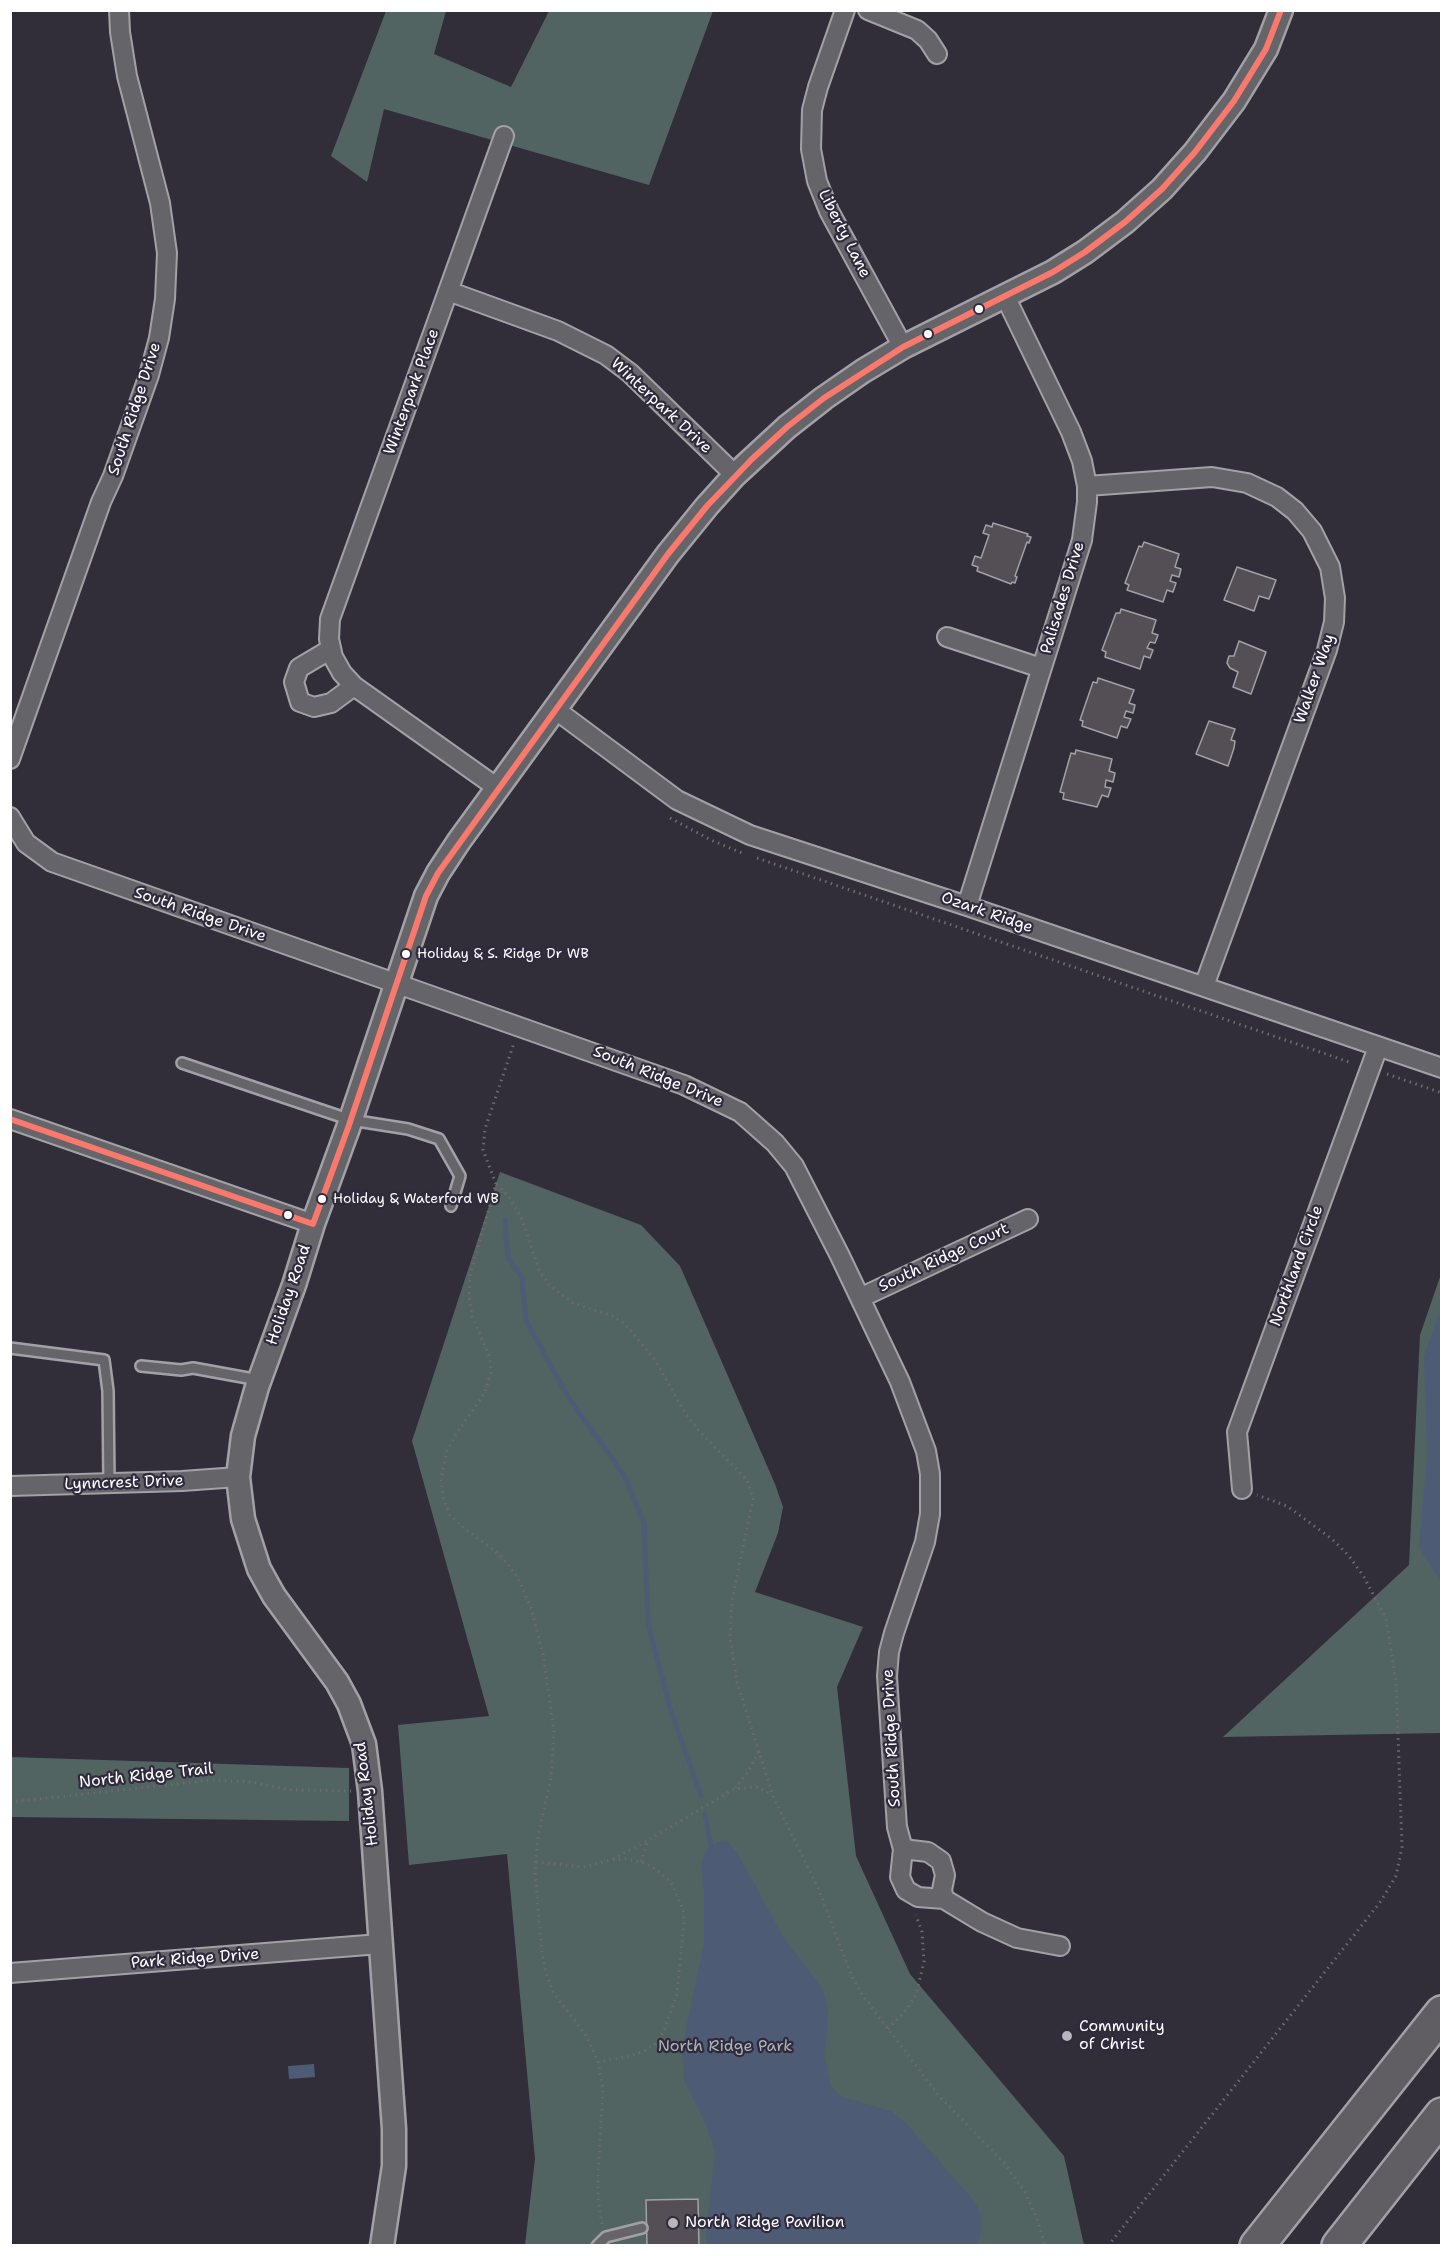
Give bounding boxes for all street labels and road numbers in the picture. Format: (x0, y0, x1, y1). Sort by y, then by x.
street label: Liberty Lane (814, 187, 874, 281)
street label: Winterpark Place (380, 326, 444, 458)
street label: South Ridge Drive (104, 340, 166, 478)
street label: Winterpark Drive (606, 354, 716, 458)
street label: Palisades Drive (1037, 540, 1089, 656)
street label: Walker Way (1291, 632, 1339, 726)
street label: South Ridge Drive (131, 883, 269, 947)
street label: Ozark Ridge (939, 888, 1035, 938)
street label: South Ridge Drive (590, 1042, 726, 1112)
street label: Northland Circle (1266, 1203, 1328, 1329)
street label: South Ridge Court (876, 1219, 1012, 1297)
street label: Holiday Road (263, 1242, 315, 1348)
street label: Lynncrest Drive (64, 1471, 184, 1495)
street label: South Ridge Drive (879, 1668, 905, 1808)
street label: Holiday Road (351, 1741, 383, 1847)
street label: North Ridge Trail (78, 1759, 214, 1793)
street label: Park Ridge Drive (130, 1945, 260, 1973)

